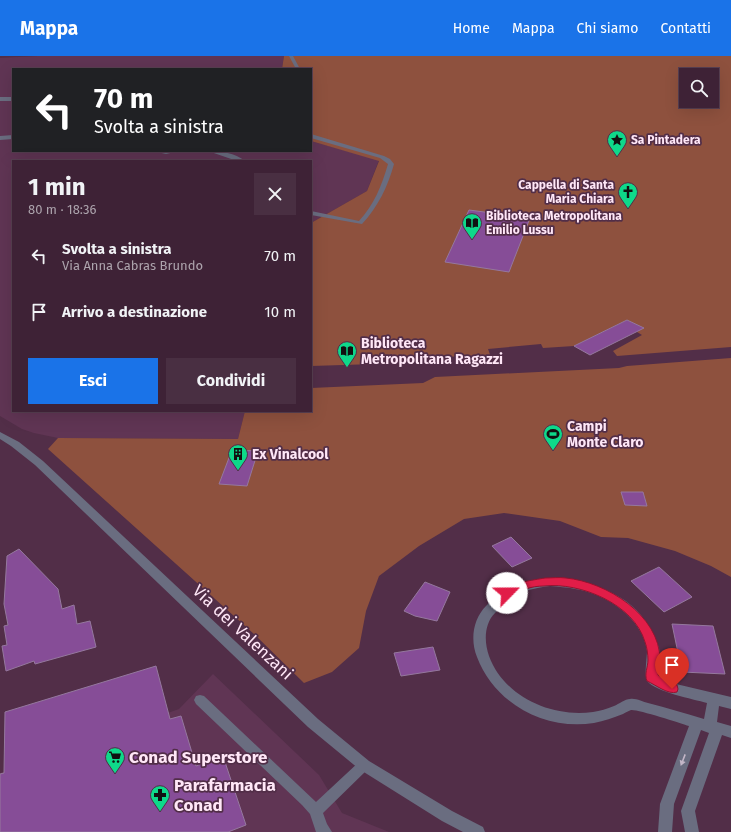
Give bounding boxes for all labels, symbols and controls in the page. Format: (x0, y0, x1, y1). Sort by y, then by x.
text: Mappa (20, 17, 78, 40)
text: Home (453, 20, 490, 37)
text: Mappa (512, 20, 555, 37)
text: Chi siamo (577, 20, 638, 37)
text: Contatti (660, 20, 711, 37)
map controls (679, 68, 719, 108)
button: search (679, 68, 719, 108)
text: 70 m (94, 82, 153, 115)
icon: left (28, 84, 80, 136)
text: Svolta a sinistra (94, 116, 224, 138)
place icon: Sa Pintadera (606, 129, 628, 157)
place label: Sa Pintadera (631, 133, 701, 147)
text: 1 min (28, 173, 86, 201)
button: close (254, 173, 296, 215)
place label: Cappella di Santa Maria Chiara (518, 178, 614, 206)
church icon: Cappella di Santa Maria Chiara (617, 181, 639, 209)
text: 80 m · 18:36 (28, 202, 96, 217)
place label: Biblioteca Metropolitana Emilio Lussu (486, 209, 622, 237)
library icon: Biblioteca Metropolitana Emilio Lussu (461, 212, 483, 240)
text: Svolta a sinistra (62, 240, 172, 258)
icon: left (28, 245, 50, 267)
text: 70 m (264, 247, 296, 265)
text: Via Anna Cabras Brundo (62, 258, 203, 273)
icon: arrive (28, 301, 50, 323)
text: Arrivo a destinazione (62, 303, 207, 321)
text: 10 m (264, 303, 296, 321)
place label: Biblioteca Metropolitana Ragazzi (361, 335, 503, 368)
library icon: Biblioteca Metropolitana Ragazzi (336, 340, 358, 368)
button: Esci (28, 358, 158, 404)
button: Condividi (166, 358, 296, 404)
place label: Campi Monte Claro (567, 418, 644, 451)
sports icon: Campi Monte Claro (542, 423, 564, 451)
building icon: Ex Vinalcool (227, 443, 249, 471)
place label: Ex Vinalcool (252, 446, 329, 463)
position arrow (486, 572, 528, 614)
street label: Via dei Valenzani (188, 580, 297, 684)
pin (655, 648, 689, 689)
icon: arrive (661, 654, 683, 676)
supermarket icon: Conad Superstore (104, 746, 126, 774)
place label: Conad Superstore (129, 747, 267, 768)
one-way arrow (680, 754, 686, 766)
place label: Parafarmacia Conad (174, 775, 276, 816)
pharmacy icon: Parafarmacia Conad (149, 784, 171, 812)

